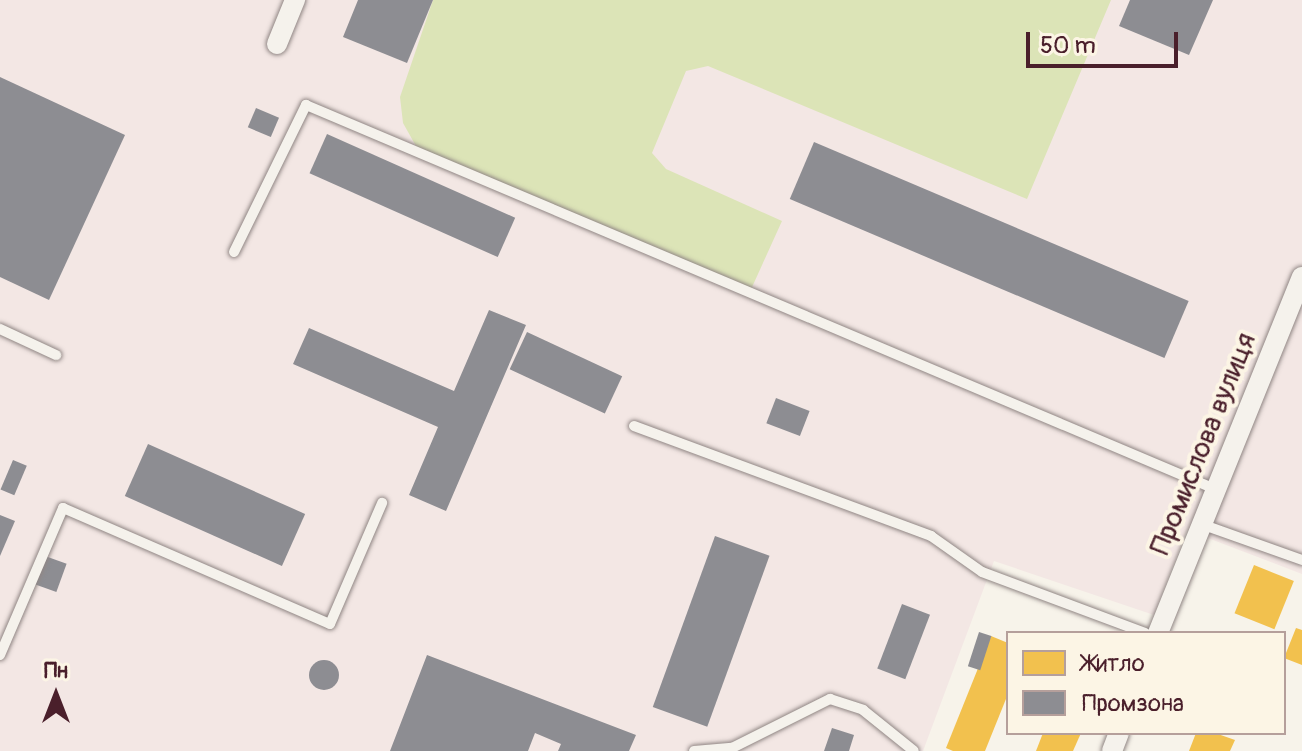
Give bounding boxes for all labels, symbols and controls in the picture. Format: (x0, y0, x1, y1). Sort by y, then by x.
scale bar (1030, 16, 1182, 66)
text: 50 m (1040, 31, 1096, 60)
street label: Промислова вулиця (1144, 328, 1264, 560)
legend (1006, 631, 1286, 735)
text: Житло (1082, 649, 1145, 678)
north arrow (16, 655, 96, 735)
text: Пн (44, 657, 68, 685)
text: Промзона (1082, 689, 1184, 718)

